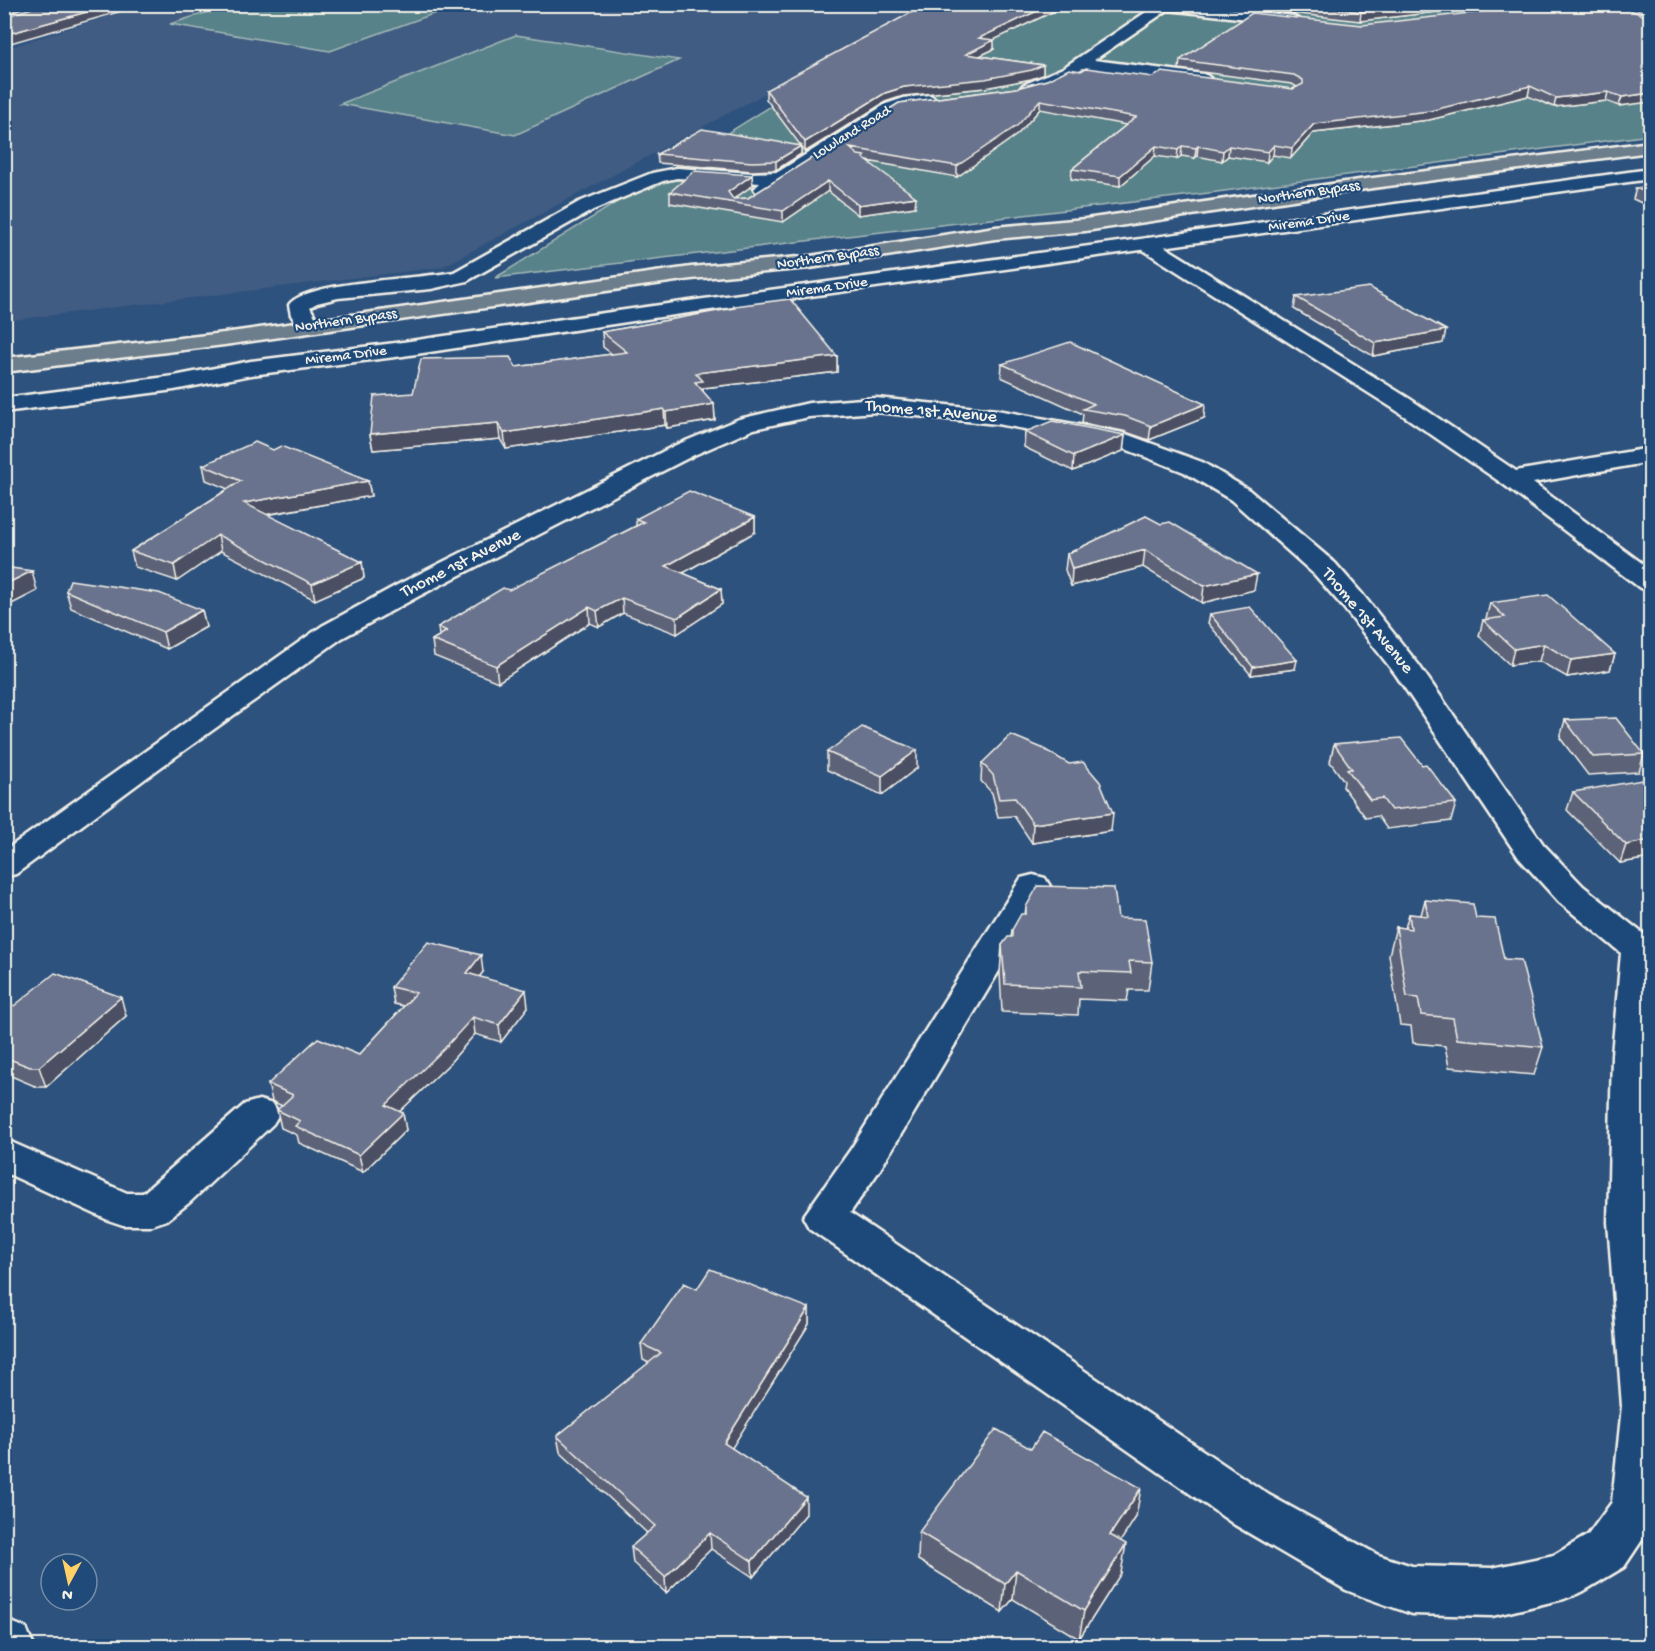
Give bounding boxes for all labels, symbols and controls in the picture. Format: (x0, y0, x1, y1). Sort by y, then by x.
street label: Lowland Road (810, 101, 895, 164)
street label: Northern Bypass (1257, 177, 1362, 209)
street label: Mirema Drive (1267, 207, 1351, 237)
street label: Northern Bypass (776, 242, 881, 274)
street label: Mirema Drive (785, 273, 869, 303)
street label: Northern Bypass (294, 305, 399, 337)
street label: Mirema Drive (304, 342, 388, 370)
street label: Thome 1st Avenue (863, 396, 998, 428)
street label: Thome 1st Avenue (397, 524, 525, 604)
street label: Thome 1st Avenue (1316, 563, 1418, 679)
north arrow (39, 1552, 99, 1612)
text: N (60, 1583, 74, 1604)

